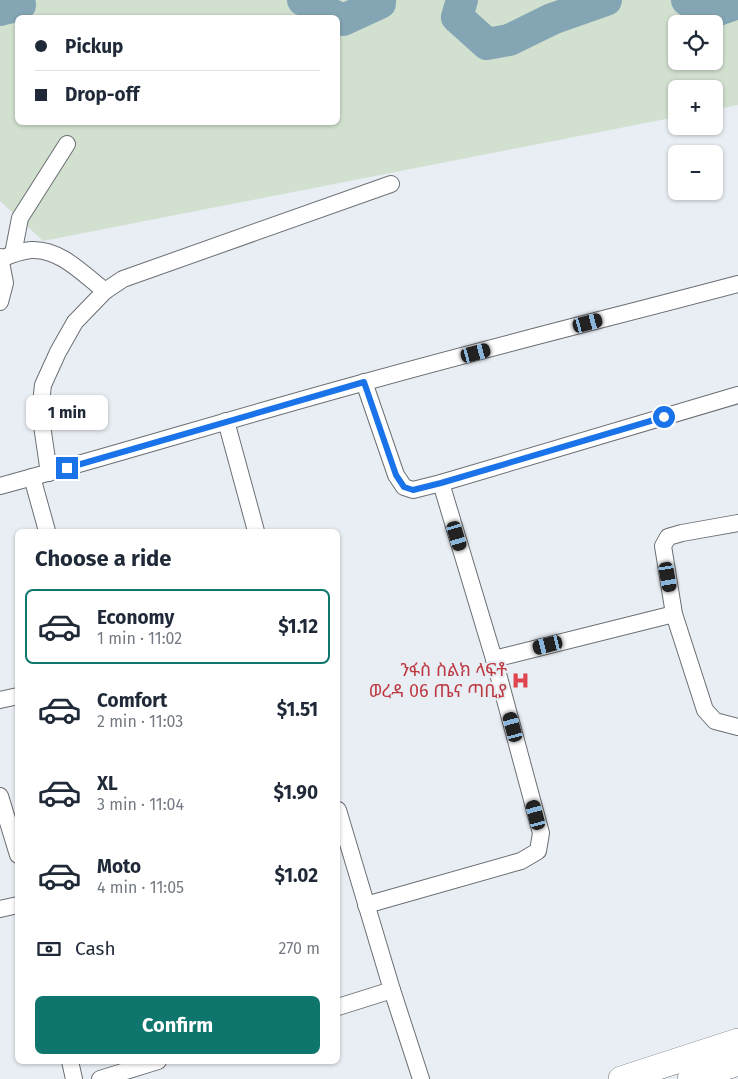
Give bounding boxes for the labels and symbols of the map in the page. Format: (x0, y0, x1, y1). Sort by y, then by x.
car (571, 312, 604, 334)
car (459, 342, 492, 364)
callout: 1 min (26, 396, 108, 430)
route start (653, 406, 675, 428)
route end (56, 457, 78, 479)
car (445, 519, 468, 553)
car (658, 561, 677, 593)
car (531, 634, 564, 656)
place label: ንፋስ ስልክ ላፍቶ ወረዳ 06 ጤና ጣቢያ (369, 659, 507, 702)
hospital icon: ንፋስ ስልክ ላፍቶ ወረዳ 06 ጤና ጣቢያ (511, 670, 531, 690)
car (501, 711, 524, 743)
car (524, 799, 547, 831)

